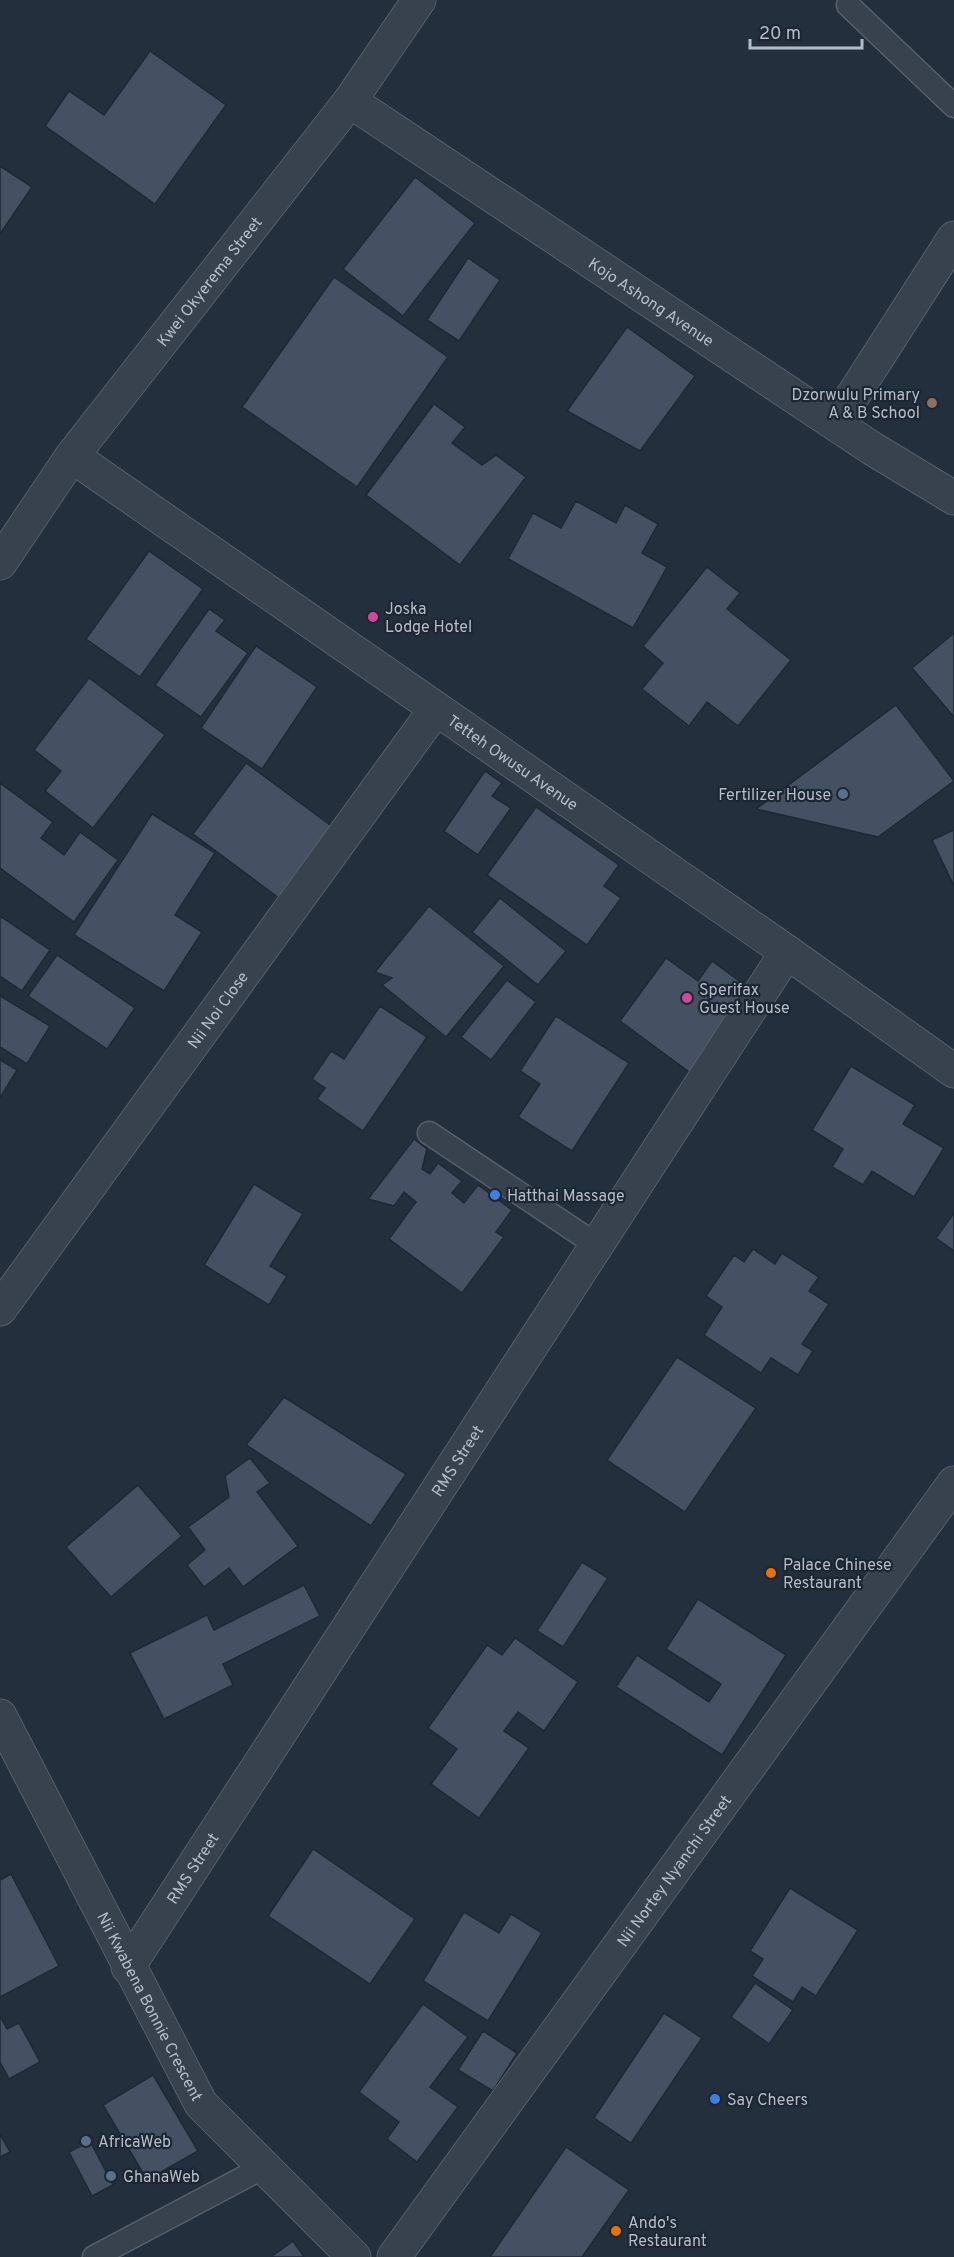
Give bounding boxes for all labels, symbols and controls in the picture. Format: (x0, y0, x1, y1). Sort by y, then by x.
scale bar (750, 12, 862, 50)
text: 20 m (759, 23, 801, 46)
street label: Kwei Okyerema Street (153, 214, 267, 351)
street label: Kojo Ashong Avenue (584, 254, 717, 352)
place label: Dzorwulu Primary A & B School (792, 386, 920, 424)
marker: Dzorwulu Primary A & B School (925, 396, 939, 410)
place label: Joska Lodge Hotel (385, 600, 472, 638)
marker: Joska Lodge Hotel (366, 610, 380, 624)
street label: Tetteh Owusu Avenue (443, 711, 581, 816)
place label: Fertilizer House (718, 786, 831, 806)
marker: Fertilizer House (836, 787, 850, 801)
street label: Nii Noi Close (184, 968, 254, 1053)
place label: Sperifax Guest House (699, 981, 790, 1019)
marker: Sperifax Guest House (680, 991, 694, 1005)
place label: Hatthai Massage (507, 1187, 625, 1207)
marker: Hatthai Massage (488, 1188, 502, 1202)
street label: RMS Street (428, 1422, 489, 1501)
place label: Palace Chinese Restaurant (783, 1556, 892, 1594)
marker: Palace Chinese Restaurant (764, 1566, 778, 1580)
street label: Nii Nortey Nyanchi Street (614, 1792, 737, 1952)
street label: RMS Street (163, 1830, 224, 1909)
street label: Nii Kwabena Bonnie Crescent (91, 1909, 206, 2105)
place label: Say Cheers (727, 2091, 808, 2111)
marker: Say Cheers (708, 2092, 722, 2106)
place label: AfricaWeb (98, 2133, 171, 2153)
marker: AfricaWeb (79, 2134, 93, 2148)
place label: GhanaWeb (123, 2168, 200, 2188)
marker: GhanaWeb (104, 2169, 118, 2183)
place label: Ando's Restaurant (628, 2214, 707, 2252)
marker: Ando's Restaurant (609, 2224, 623, 2238)

